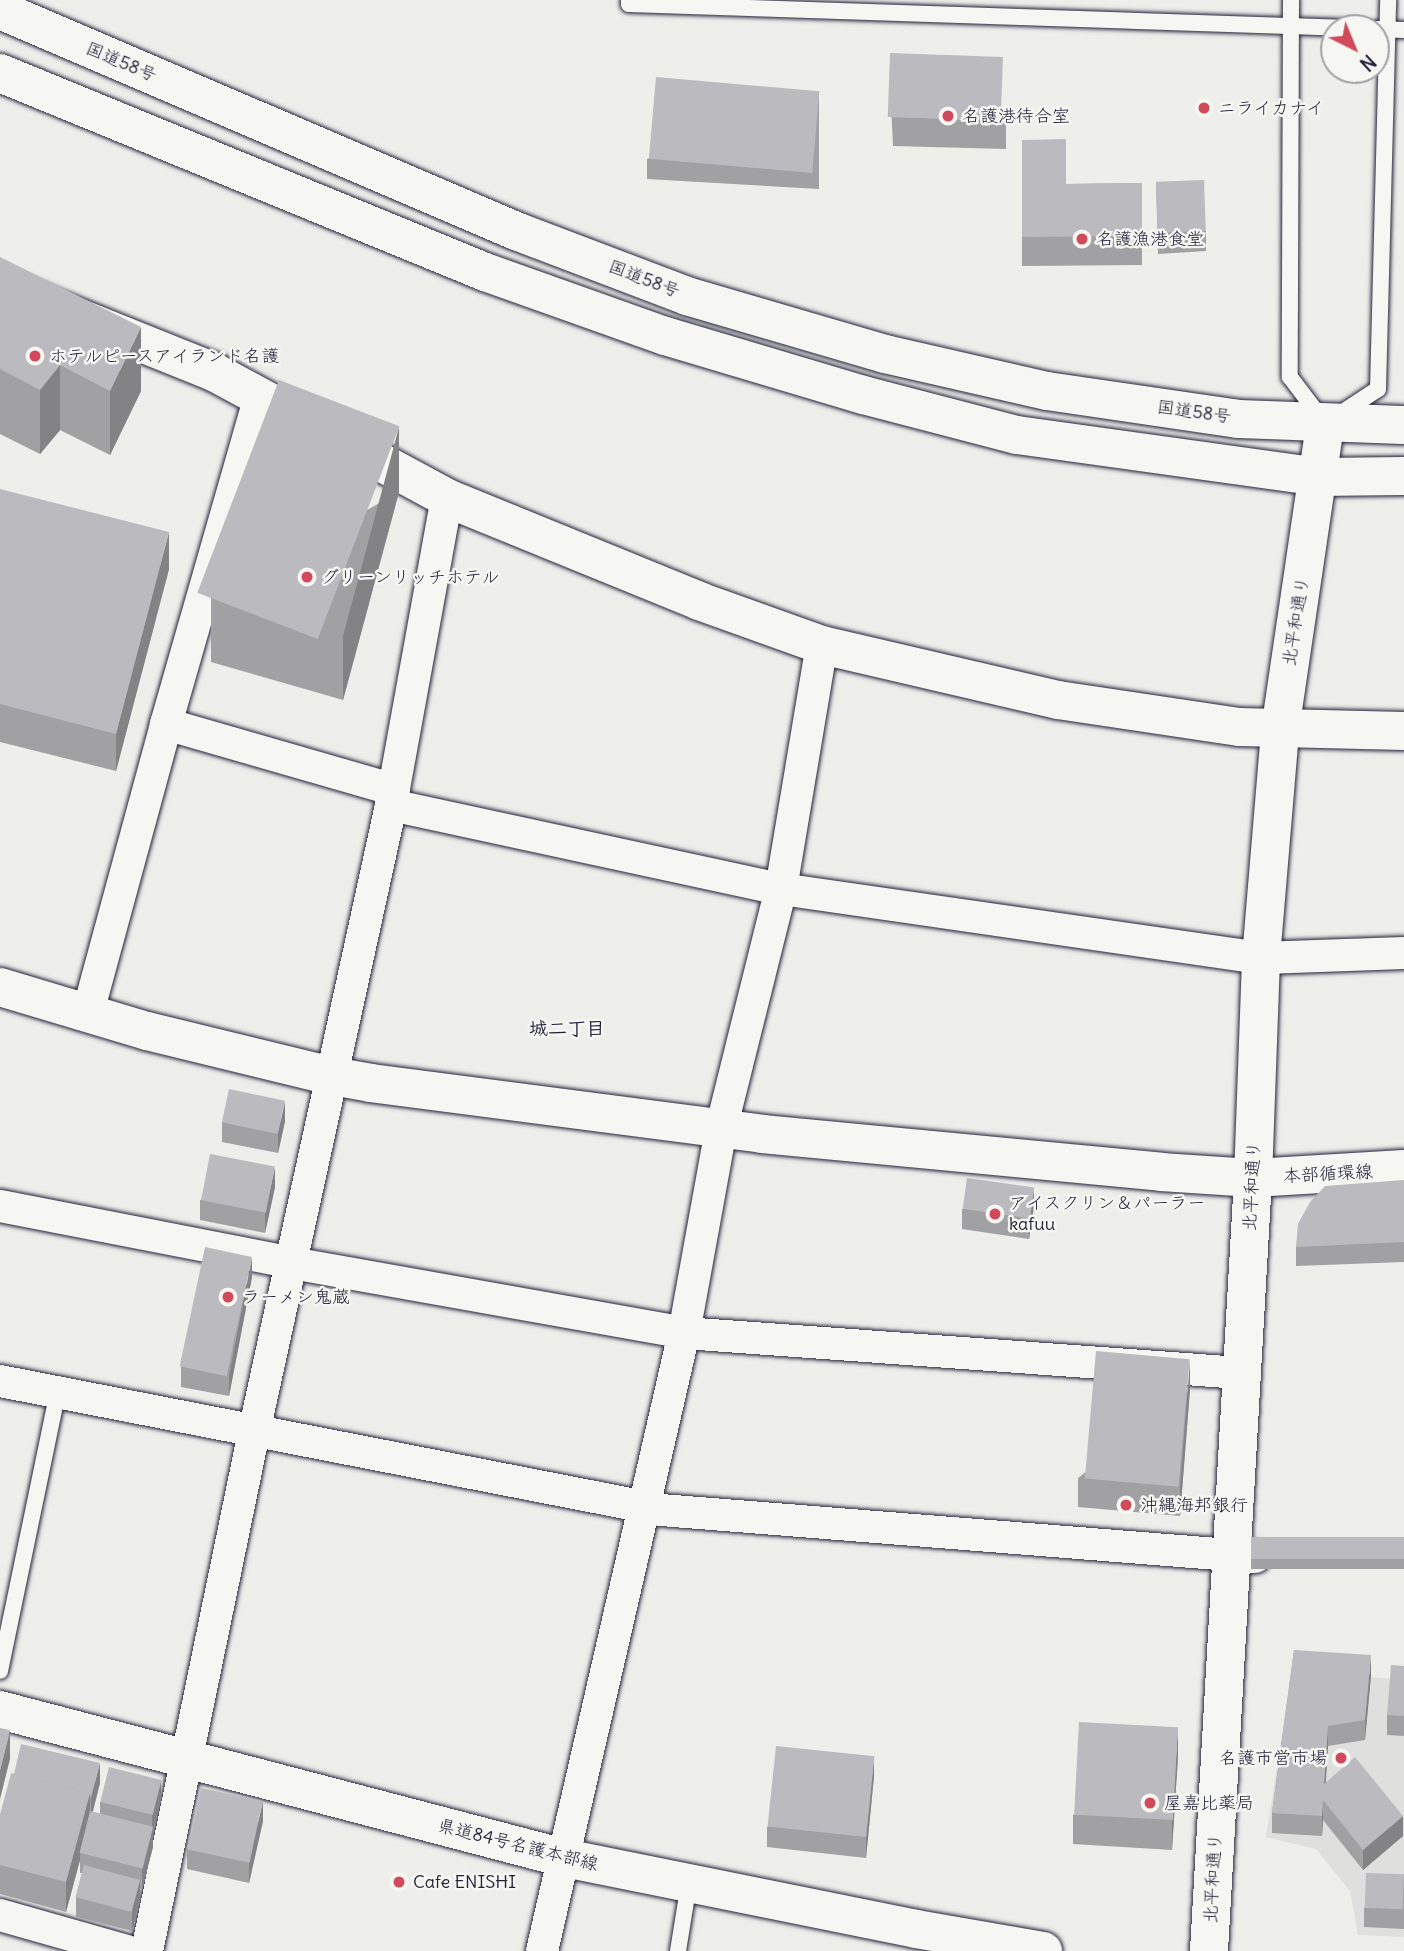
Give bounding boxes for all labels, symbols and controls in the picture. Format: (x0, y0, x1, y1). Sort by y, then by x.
north arrow (1320, 14, 1390, 84)
street label: 国道58号 (82, 37, 160, 87)
text: N (1355, 50, 1381, 76)
place label: ニライカナイ (1218, 97, 1326, 119)
marker: ニライカナイ (1196, 100, 1212, 116)
place label: 名護港待合室 (962, 105, 1070, 127)
marker: 名護港待合室 (940, 108, 956, 124)
place label: 名護漁港食堂 (1096, 228, 1204, 250)
marker: 名護漁港食堂 (1074, 231, 1090, 247)
street label: 国道58号 (605, 256, 683, 302)
place label: ホテルピースアイランド名護 (49, 345, 282, 367)
marker: ホテルピースアイランド名護 (27, 348, 43, 364)
street label: 国道58号 (1156, 396, 1232, 428)
place label: グリーンリッチホテル (321, 566, 501, 588)
marker: グリーンリッチホテル (299, 569, 315, 585)
street label: 北平和通り (1278, 575, 1314, 667)
district label: 城二丁目 (529, 1018, 605, 1040)
street label: 北平和通り (1239, 1140, 1265, 1232)
street label: 本部循環線 (1282, 1161, 1374, 1187)
place label: アイスクリン＆パーラー kafuu (1009, 1193, 1207, 1236)
marker: アイスクリン＆パーラー kafuu (987, 1206, 1003, 1222)
place label: ラーメン鬼蔵 (242, 1286, 350, 1308)
marker: ラーメン鬼蔵 (220, 1289, 236, 1305)
place label: 沖縄海邦銀行 (1140, 1494, 1248, 1516)
marker: 沖縄海邦銀行 (1118, 1497, 1134, 1513)
place label: 名護市営市場 (1219, 1747, 1327, 1769)
marker: 名護市営市場 (1333, 1750, 1349, 1766)
place label: 屋嘉比薬局 (1164, 1792, 1254, 1814)
marker: 屋嘉比薬局 (1142, 1795, 1158, 1811)
street label: 県道84号名護本部線 (435, 1815, 601, 1875)
street label: 北平和通り (1200, 1832, 1226, 1924)
place label: Cafe ENISHI (413, 1871, 516, 1893)
marker: Cafe ENISHI (391, 1874, 407, 1890)

